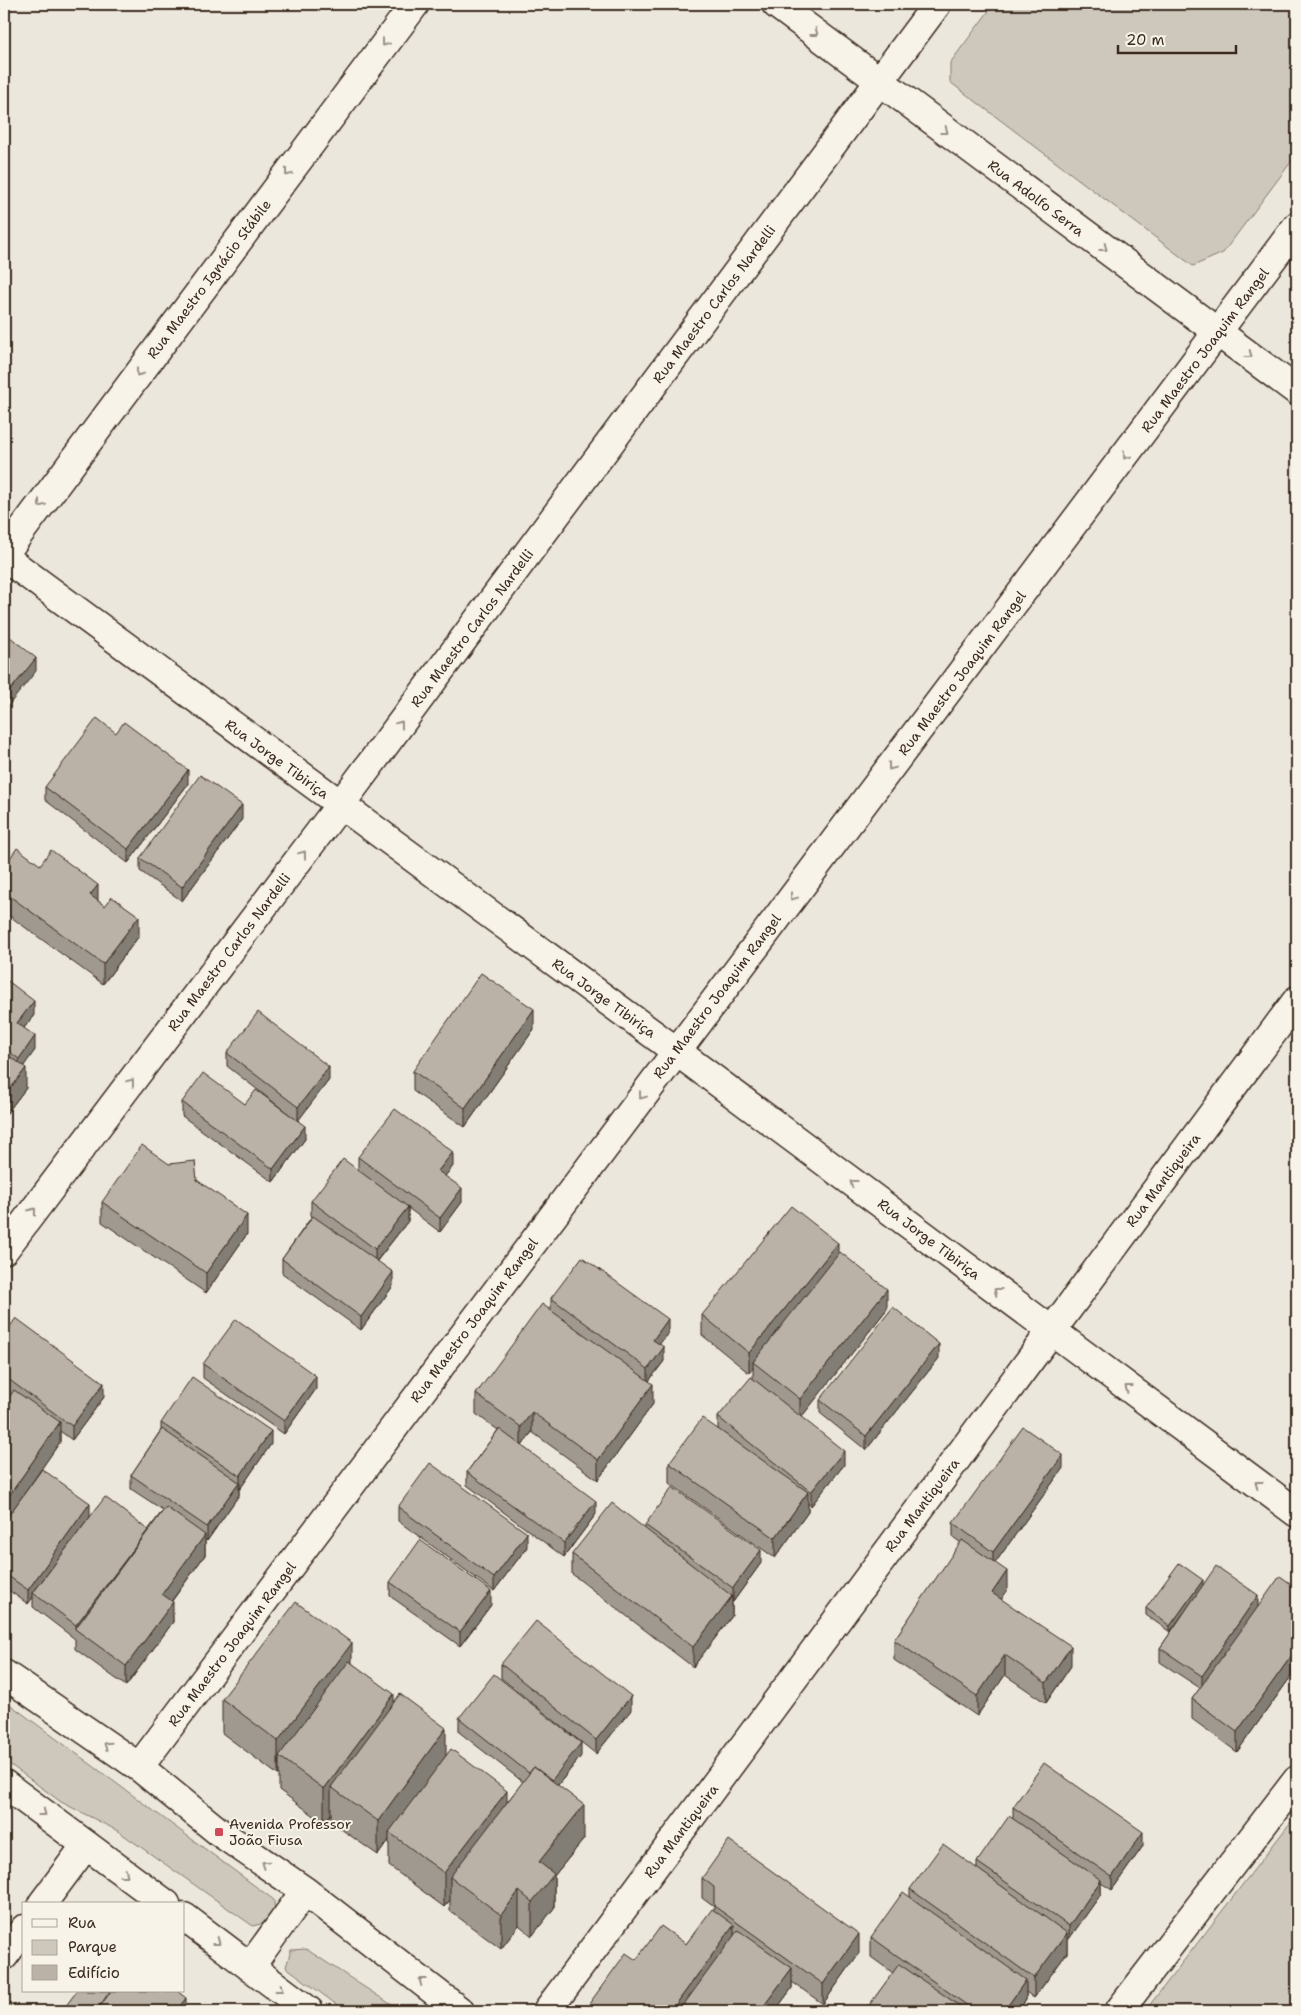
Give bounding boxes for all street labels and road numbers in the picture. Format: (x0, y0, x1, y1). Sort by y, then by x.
street label: Rua Adolfo Serra (984, 156, 1088, 240)
street label: Rua Maestro Ignácio Stábile (143, 196, 275, 362)
street label: Rua Maestro Carlos Nardelli (649, 221, 779, 387)
street label: Rua Maestro Joaquim Rangel (1137, 263, 1273, 436)
street label: Rua Maestro Carlos Nardelli (407, 545, 537, 711)
street label: Rua Maestro Joaquim Rangel (894, 586, 1030, 759)
street label: Rua Jorge Tibiriça (222, 715, 333, 803)
street label: Rua Maestro Carlos Nardelli (164, 869, 294, 1035)
street label: Rua Maestro Joaquim Rangel (649, 909, 785, 1082)
street label: Rua Jorge Tibiriça (549, 954, 660, 1042)
street label: Rua Mantiqueira (1122, 1129, 1204, 1230)
street label: Rua Jorge Tibiriça (874, 1194, 984, 1284)
street label: Rua Maestro Joaquim Rangel (406, 1233, 542, 1406)
street label: Rua Mantiqueira (881, 1454, 963, 1555)
street label: Rua Maestro Joaquim Rangel (164, 1557, 300, 1730)
street label: Rua Mantiqueira (640, 1780, 722, 1881)

